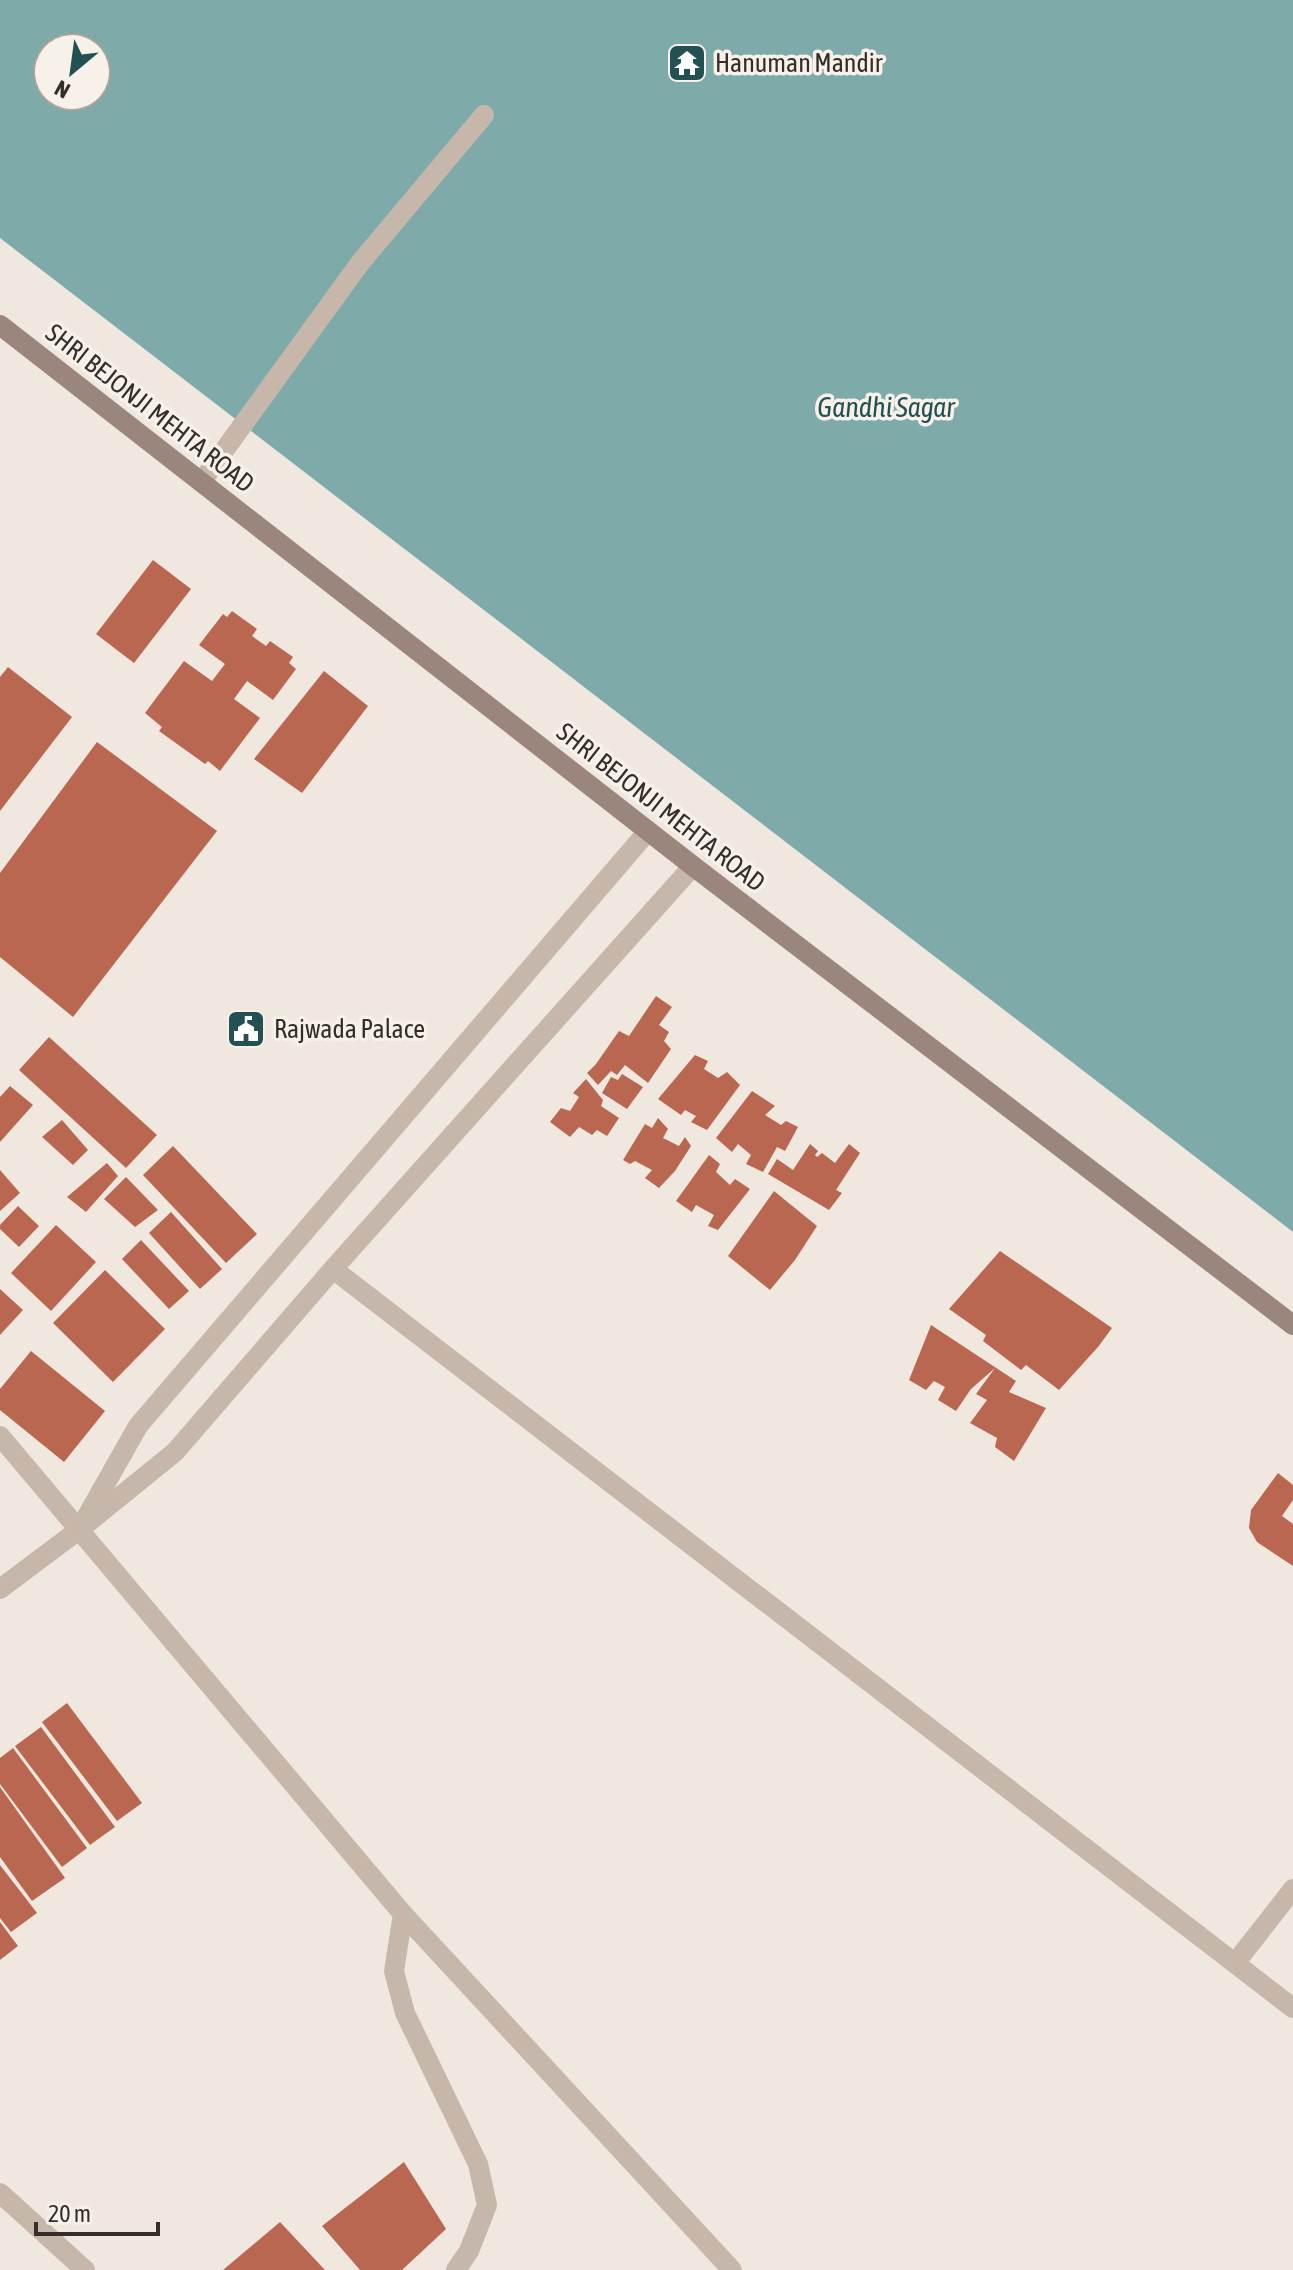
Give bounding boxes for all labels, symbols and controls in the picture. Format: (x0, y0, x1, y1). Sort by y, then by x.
north arrow (32, 32, 112, 112)
temple icon: Hanuman Mandir (666, 42, 708, 84)
place label: Hanuman Mandir (715, 48, 883, 78)
text: N (50, 75, 74, 104)
street label: SHRI BEJONJI MEHTA ROAD (40, 318, 260, 498)
water label: Gandhi Sagar (817, 391, 956, 423)
street label: SHRI BEJONJI MEHTA ROAD (551, 717, 771, 897)
public building icon: Rajwada Palace (225, 1008, 267, 1050)
place label: Rajwada Palace (274, 1014, 425, 1044)
scale bar (36, 2186, 158, 2236)
text: 20 m (48, 2200, 91, 2227)

